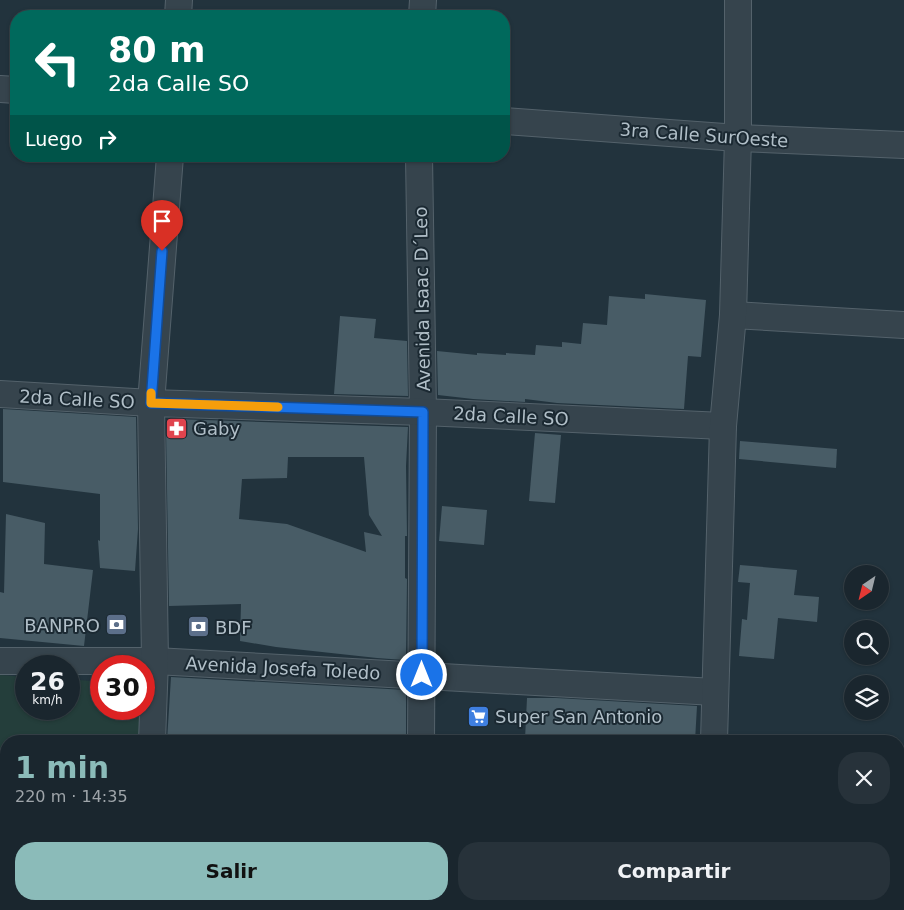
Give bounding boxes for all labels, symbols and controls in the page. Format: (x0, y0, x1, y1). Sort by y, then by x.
icon: left (25, 30, 90, 95)
text: 80 m (108, 30, 205, 70)
text: 2da Calle SO (108, 71, 249, 96)
street label: 3ra Calle SurOeste (619, 119, 789, 151)
icon: right (93, 125, 121, 153)
text: Luego (25, 128, 83, 150)
pin (141, 200, 183, 251)
icon: arrive (148, 207, 176, 235)
street label: Avenida Isaac D´Leo (410, 207, 434, 391)
street label: 2da Calle SO (19, 385, 135, 413)
street label: 2da Calle SO (453, 402, 569, 430)
pharmacy icon: Gaby (165, 416, 189, 440)
place label: Gaby (193, 418, 240, 439)
north arrow (844, 565, 889, 610)
map controls (844, 565, 889, 720)
bank icon: BANPRO (104, 613, 128, 637)
place label: BANPRO (24, 615, 100, 636)
bank icon: BDF (187, 615, 211, 639)
place label: BDF (215, 617, 252, 638)
button: search (844, 620, 889, 665)
position arrow (395, 648, 447, 700)
street label: Avenida Josefa Toledo (185, 652, 381, 684)
speed limit sign: 30 (90, 655, 155, 720)
text: 26 (30, 667, 65, 696)
button: layers (844, 675, 889, 720)
text: km/h (32, 693, 63, 707)
supermarket icon: Super San Antonio (467, 704, 491, 728)
place label: Super San Antonio (495, 706, 662, 727)
text: 1 min (15, 750, 109, 785)
button: close (838, 752, 890, 804)
text: 220 m · 14:35 (15, 787, 128, 806)
button: Salir (15, 842, 448, 900)
button: Compartir (458, 842, 890, 900)

